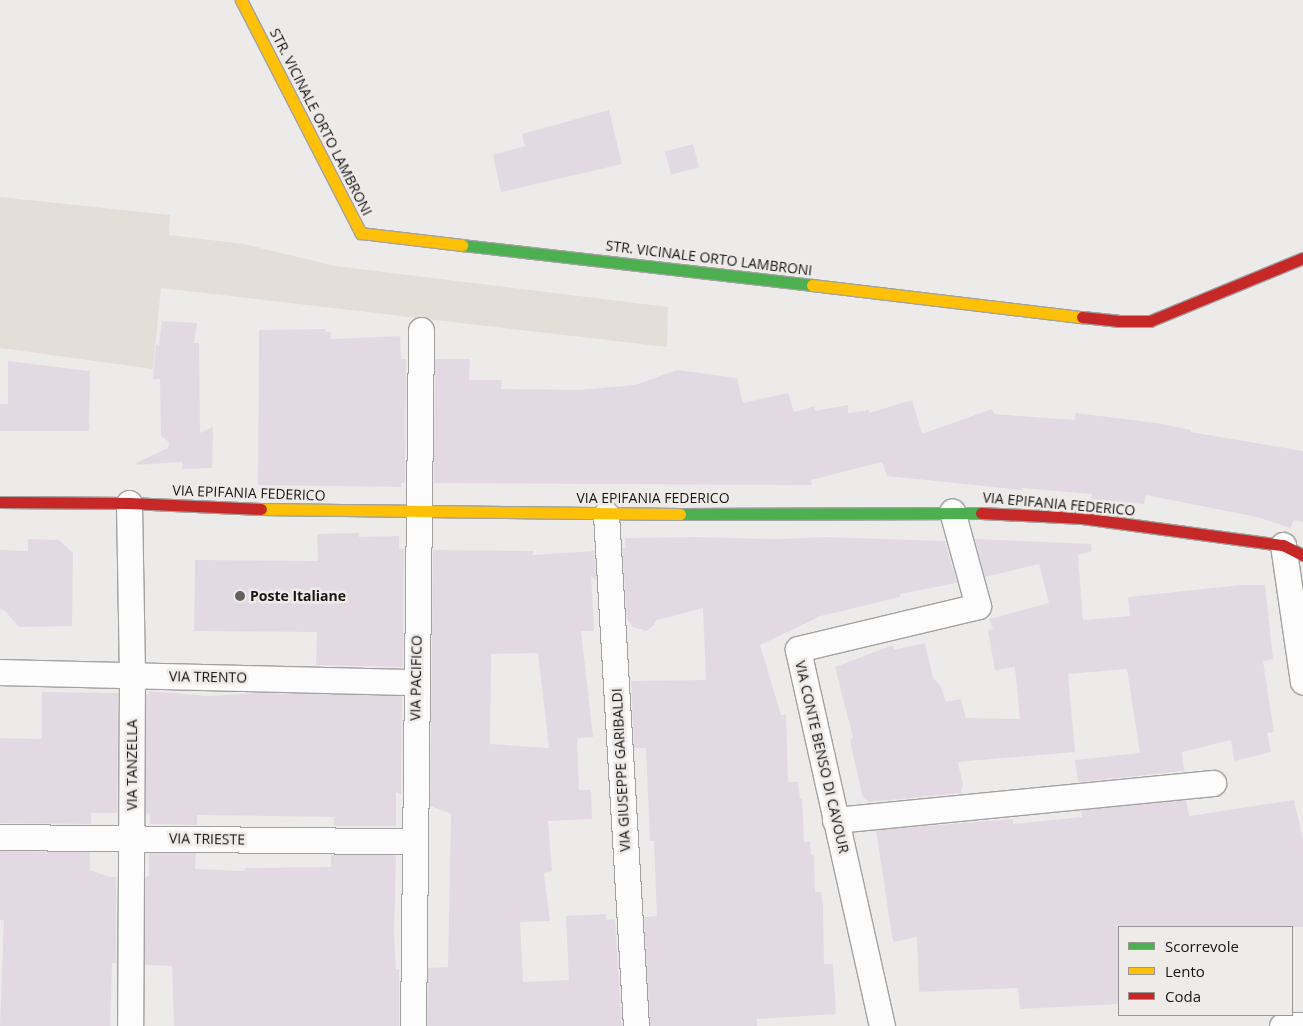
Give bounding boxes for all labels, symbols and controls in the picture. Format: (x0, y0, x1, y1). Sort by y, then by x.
street label: STR. VICINALE ORTO LAMBRONI (266, 26, 376, 218)
street label: STR. VICINALE ORTO LAMBRONI (605, 237, 813, 279)
street label: VIA EPIFANIA FEDERICO (172, 482, 326, 504)
street label: VIA EPIFANIA FEDERICO (982, 489, 1136, 519)
street label: VIA EPIFANIA FEDERICO (576, 490, 730, 506)
place label: Poste Italiane (250, 588, 346, 604)
marker: Poste Italiane (234, 590, 246, 602)
street label: VIA PACIFICO (407, 635, 425, 721)
street label: VIA CONTE BENSO DI CAVOUR (792, 659, 852, 855)
street label: VIA TRENTO (169, 668, 247, 686)
street label: VIA GIUSEPPE GARIBALDI (608, 688, 634, 852)
street label: VIA TANZELLA (124, 719, 140, 811)
street label: VIA TRIESTE (169, 830, 245, 848)
legend (1118, 926, 1293, 1016)
text: Scorrevole (1165, 936, 1239, 956)
text: Lento (1165, 961, 1205, 981)
text: Coda (1165, 986, 1201, 1006)

